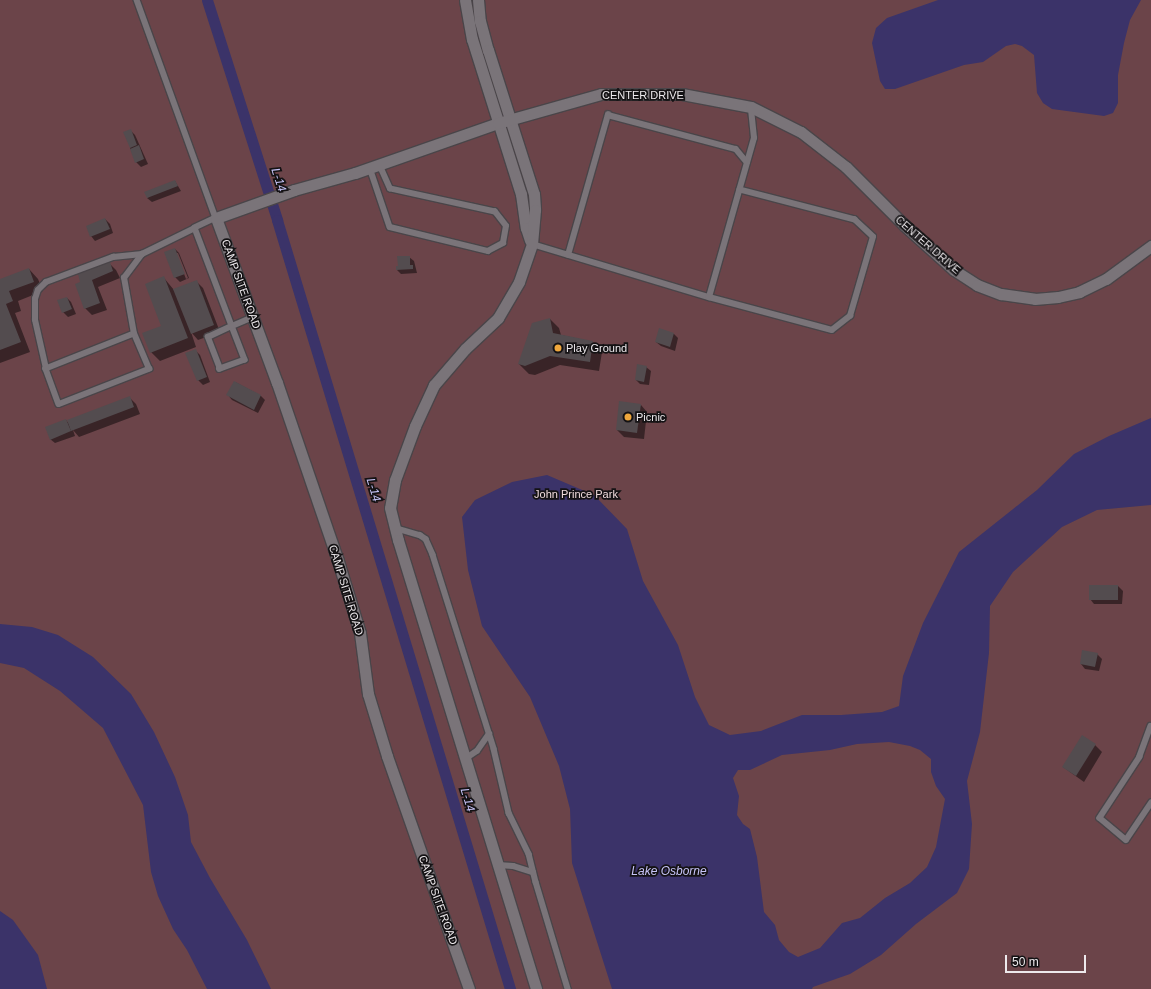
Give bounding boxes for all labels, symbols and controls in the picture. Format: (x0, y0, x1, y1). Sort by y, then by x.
street label: CENTER DRIVE (602, 88, 684, 102)
water label: L-14 (267, 166, 289, 194)
street label: CENTER DRIVE (893, 213, 963, 277)
street label: CAMP SITE ROAD (219, 238, 263, 330)
place label: Play Ground (566, 341, 627, 355)
marker: Play Ground (553, 343, 563, 353)
place label: Picnic (636, 410, 665, 424)
marker: Picnic (623, 412, 633, 422)
water label: L-14 (363, 476, 383, 504)
park label: John Prince Park (534, 487, 618, 501)
street label: CAMP SITE ROAD (326, 543, 366, 637)
water label: L-14 (457, 786, 477, 814)
street label: CAMP SITE ROAD (416, 854, 460, 946)
water label: Lake Osborne (631, 865, 707, 879)
scale bar (1007, 947, 1088, 973)
text: 50 m (1012, 955, 1039, 969)

